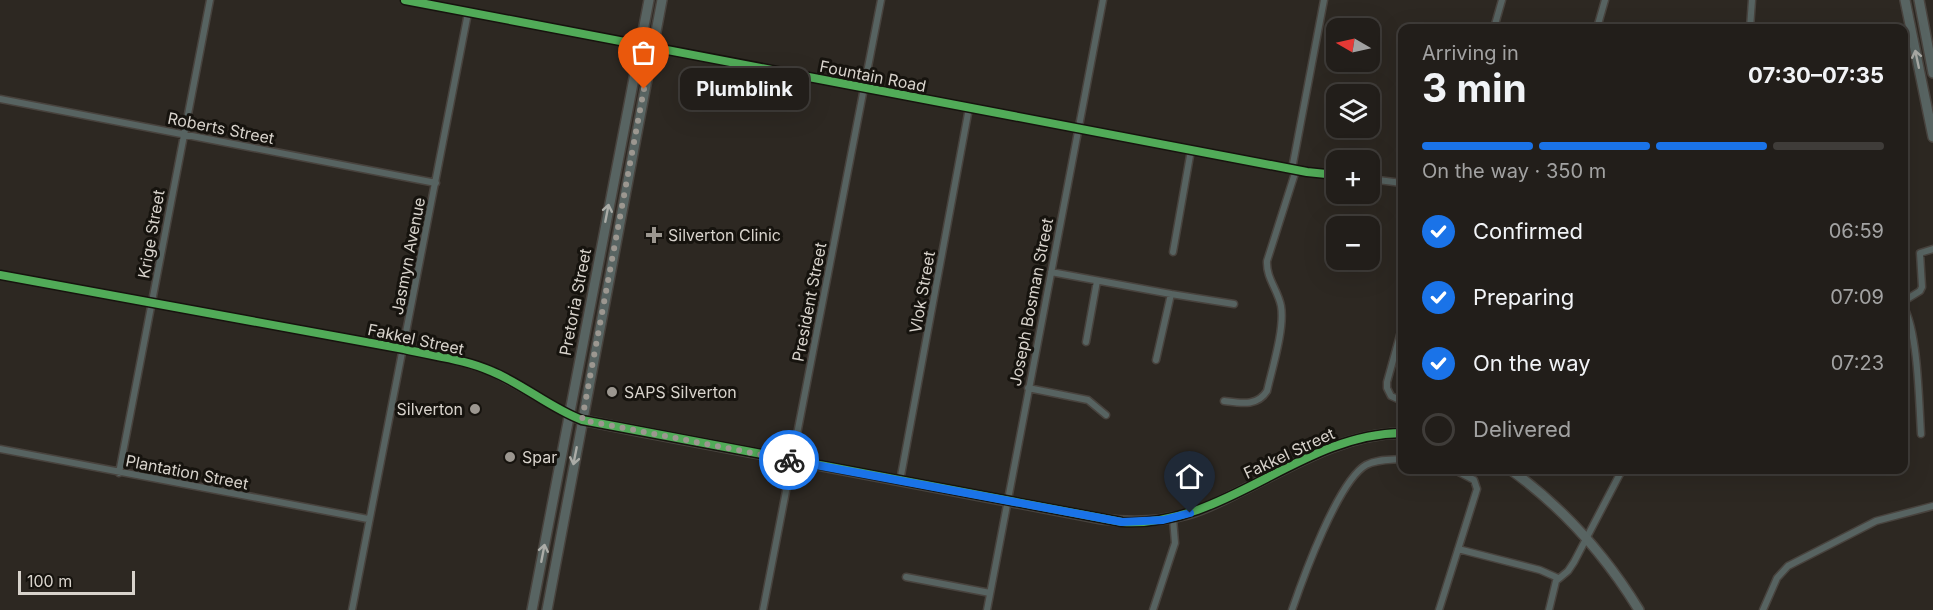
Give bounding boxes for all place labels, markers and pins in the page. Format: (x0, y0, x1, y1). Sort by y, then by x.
pin (618, 27, 669, 89)
callout: Plumblink (680, 68, 809, 110)
place label: Silverton Clinic (668, 225, 781, 245)
marker: Silverton Clinic (645, 226, 663, 244)
place label: SAPS Silverton (624, 382, 737, 402)
marker: SAPS Silverton (605, 385, 619, 399)
place label: Silverton (397, 399, 463, 419)
marker: Silverton (468, 402, 482, 416)
place label: Spar (522, 447, 557, 467)
marker: Spar (503, 450, 517, 464)
pin (1164, 451, 1215, 513)

